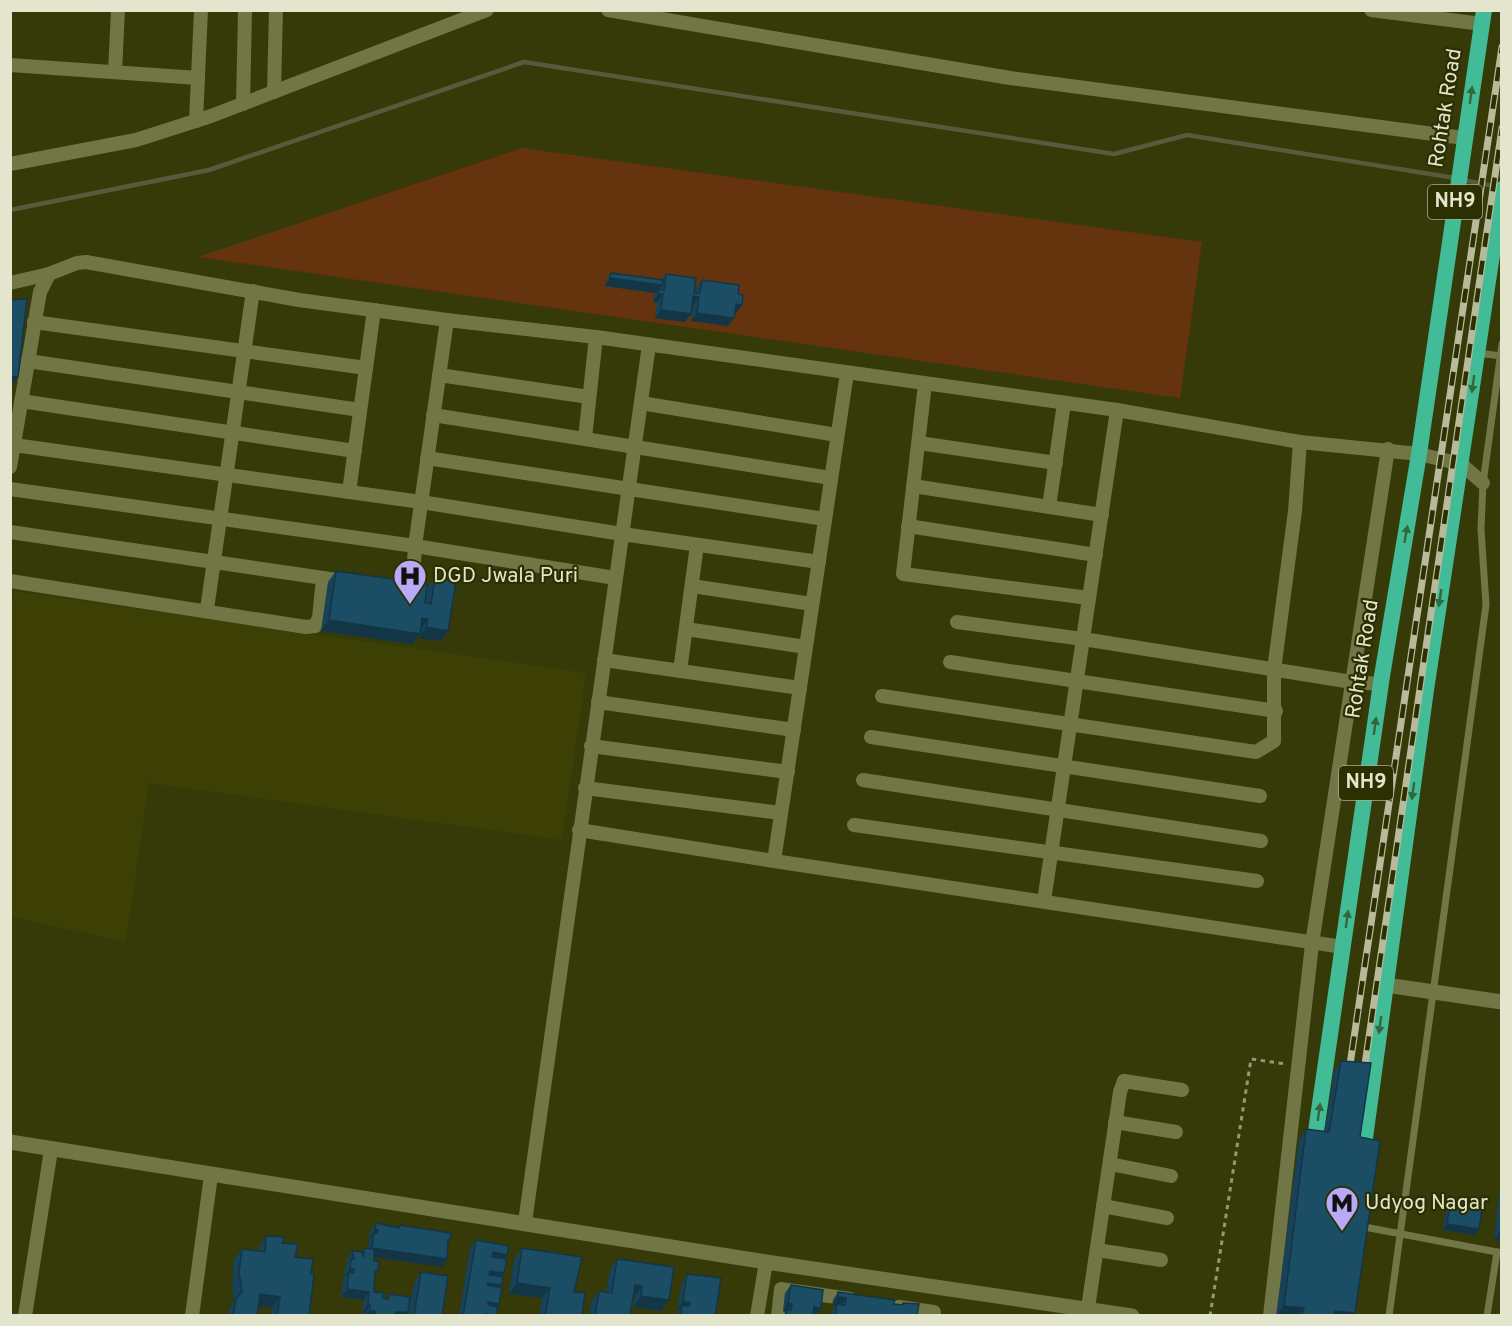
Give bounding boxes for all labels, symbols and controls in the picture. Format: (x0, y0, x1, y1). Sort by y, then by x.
street label: Rohtak Road (1423, 47, 1469, 169)
one-way arrow (1467, 85, 1476, 104)
road number: NH9 (1428, 185, 1482, 219)
one-way arrow (1468, 375, 1477, 394)
one-way arrow (1402, 524, 1411, 543)
hospital icon: DGD Jwala Puri (392, 558, 428, 605)
place label: DGD Jwala Puri (433, 563, 578, 590)
one-way arrow (1436, 588, 1445, 607)
street label: Rohtak Road (1340, 598, 1386, 720)
one-way arrow (1370, 717, 1379, 736)
road number: NH9 (1339, 766, 1393, 800)
one-way arrow (1408, 781, 1417, 800)
one-way arrow (1342, 910, 1351, 929)
one-way arrow (1376, 1016, 1385, 1035)
one-way arrow (1314, 1103, 1323, 1122)
metro station icon: Udyog Nagar (1324, 1185, 1360, 1232)
place label: Udyog Nagar (1365, 1190, 1488, 1217)

